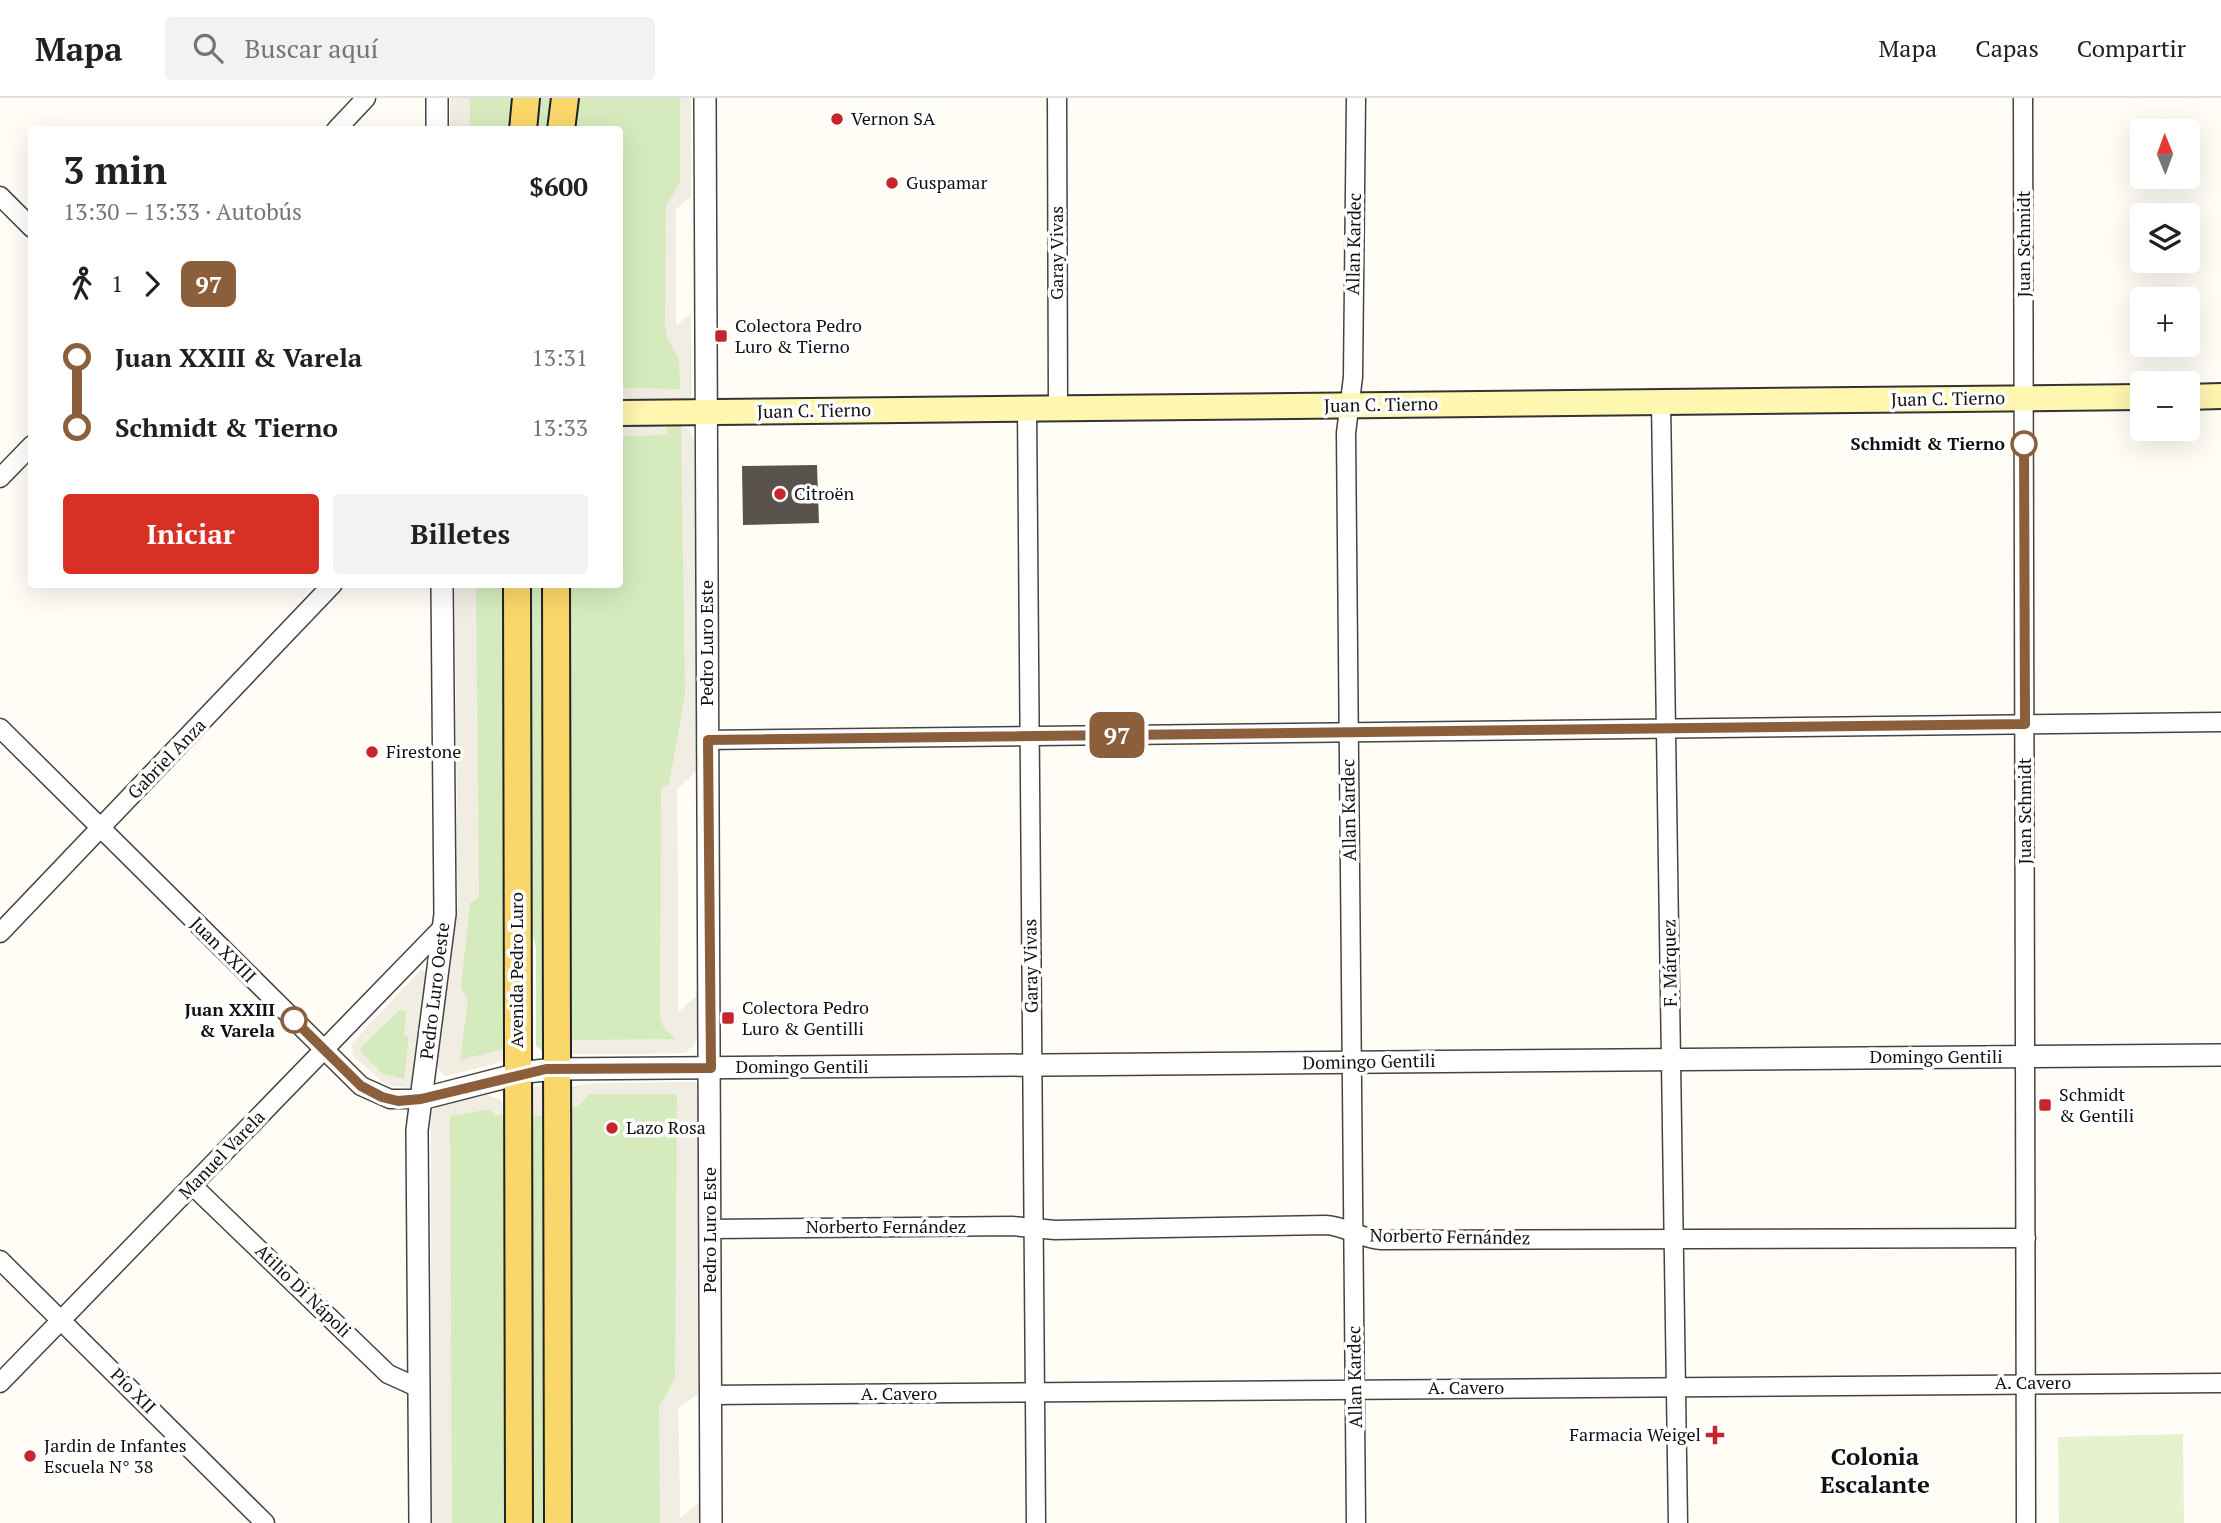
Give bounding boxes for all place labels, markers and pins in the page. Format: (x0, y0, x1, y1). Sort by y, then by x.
place label: Vernon SA (851, 106, 936, 130)
marker: Vernon SA (829, 111, 845, 127)
place label: Guspamar (906, 170, 987, 194)
marker: Guspamar (884, 175, 900, 191)
place label: Colectora Pedro Luro & Tierno (735, 313, 862, 358)
marker: Colectora Pedro Luro & Tierno (713, 328, 729, 344)
place label: Schmidt & Tierno (1851, 431, 2005, 455)
marker: Schmidt & Tierno (2011, 431, 2037, 457)
place label: Citroën (794, 481, 855, 505)
marker: Citroën (772, 486, 788, 502)
place label: Firestone (386, 739, 461, 763)
marker: Firestone (364, 744, 380, 760)
place label: Colectora Pedro Luro & Gentilli (742, 995, 869, 1040)
place label: Juan XXIII & Varela (184, 997, 275, 1042)
marker: Juan XXIII & Varela (281, 1007, 307, 1033)
marker: Colectora Pedro Luro & Gentilli (720, 1010, 736, 1026)
place label: Schmidt & Gentili (2059, 1082, 2134, 1127)
marker: Schmidt & Gentili (2037, 1097, 2053, 1113)
place label: Lazo Rosa (626, 1115, 706, 1139)
marker: Lazo Rosa (604, 1120, 620, 1136)
place label: Farmacia Weigel (1569, 1422, 1701, 1446)
marker: Farmacia Weigel (1707, 1427, 1723, 1443)
place label: Jardin de Infantes Escuela N° 38 (44, 1433, 187, 1478)
marker: Jardin de Infantes Escuela N° 38 (22, 1448, 38, 1464)

